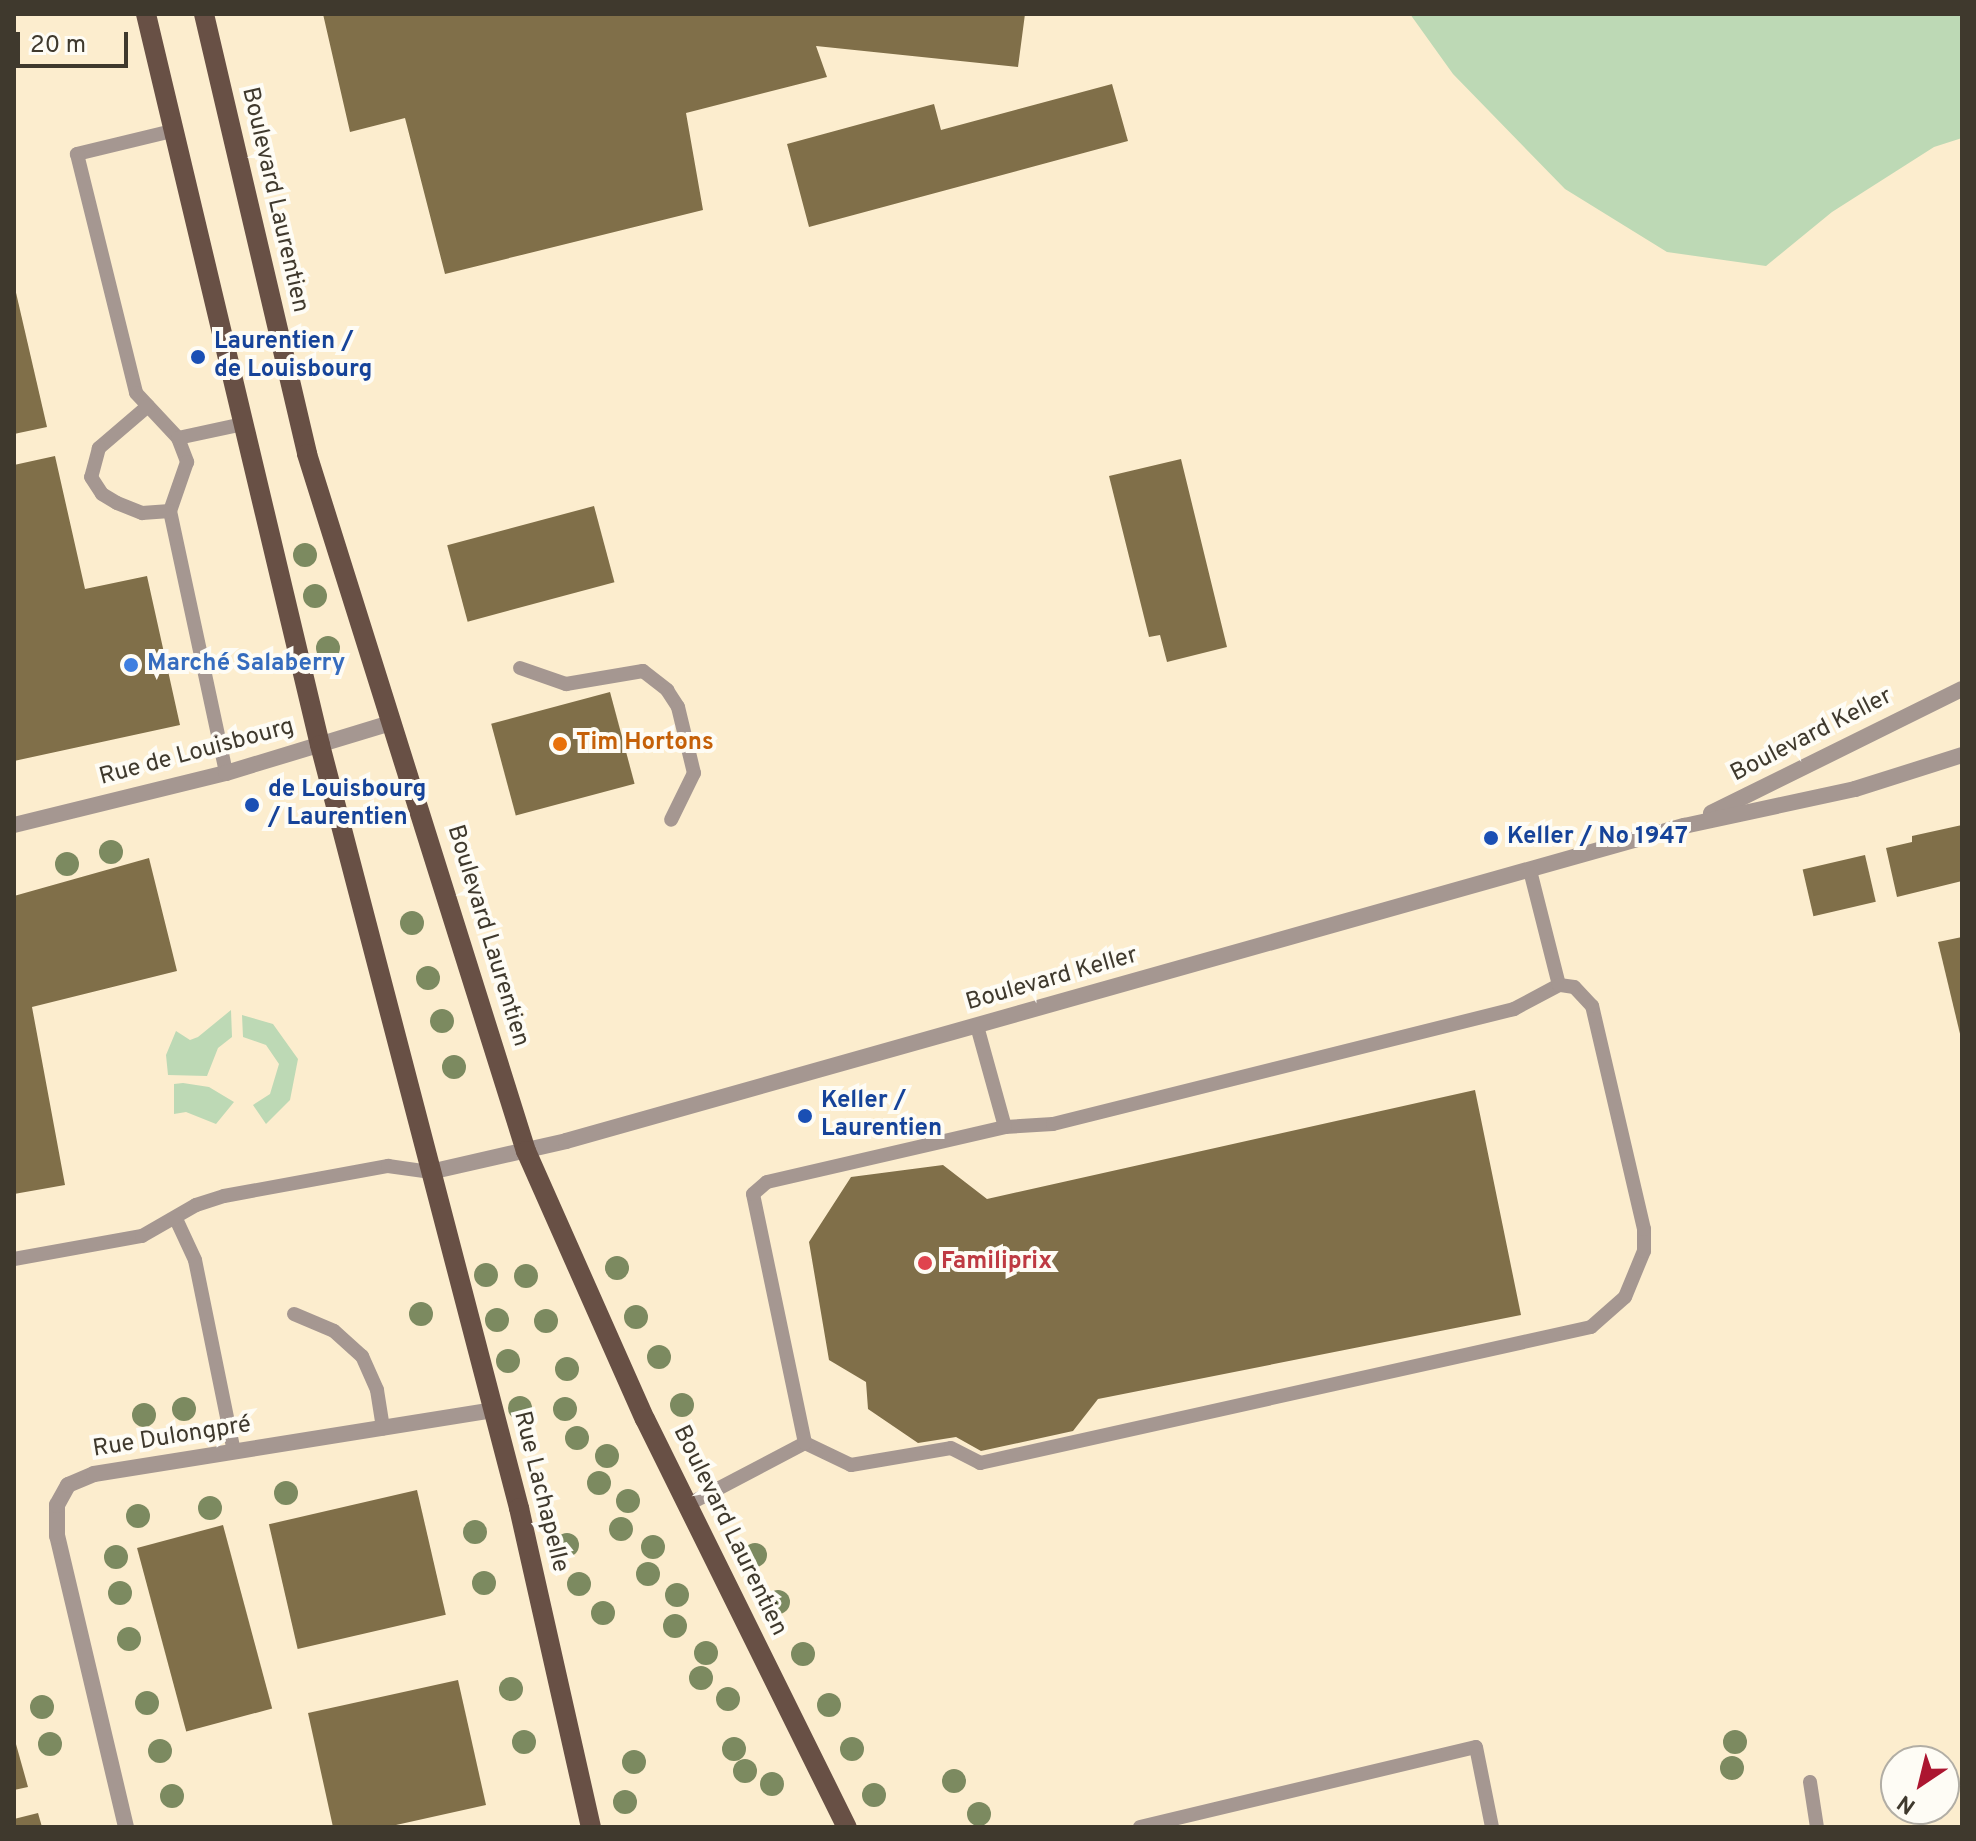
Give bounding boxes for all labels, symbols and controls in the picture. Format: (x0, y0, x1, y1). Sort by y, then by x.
scale bar (20, 16, 132, 66)
text: 20 m (30, 31, 86, 61)
street label: Boulevard Laurentien (234, 85, 314, 315)
place label: Laurentien / de Louisbourg (214, 329, 372, 385)
marker: Laurentien / de Louisbourg (189, 348, 207, 366)
place label: Marché Salaberry (147, 651, 345, 679)
marker: Marché Salaberry (122, 656, 140, 674)
street label: Boulevard Keller (1726, 683, 1898, 789)
street label: Rue de Louisbourg (96, 713, 298, 793)
place label: Tim Hortons (576, 730, 714, 758)
marker: Tim Hortons (551, 735, 569, 753)
place label: de Louisbourg / Laurentien (268, 777, 426, 833)
marker: de Louisbourg / Laurentien (243, 796, 261, 814)
street label: Boulevard Laurentien (440, 822, 534, 1050)
place label: Keller / No 1947 (1507, 824, 1688, 852)
marker: Keller / No 1947 (1482, 829, 1500, 847)
street label: Boulevard Keller (963, 942, 1141, 1018)
place label: Keller / Laurentien (821, 1088, 942, 1144)
marker: Keller / Laurentien (796, 1107, 814, 1125)
place label: Familiprix (941, 1249, 1052, 1277)
marker: Familiprix (916, 1254, 934, 1272)
street label: Rue Lachapelle (506, 1409, 574, 1575)
street label: Rue Dulongpré (91, 1411, 253, 1465)
street label: Boulevard Laurentien (666, 1421, 792, 1641)
north arrow (1880, 1745, 1960, 1825)
text: N (1893, 1788, 1921, 1819)

